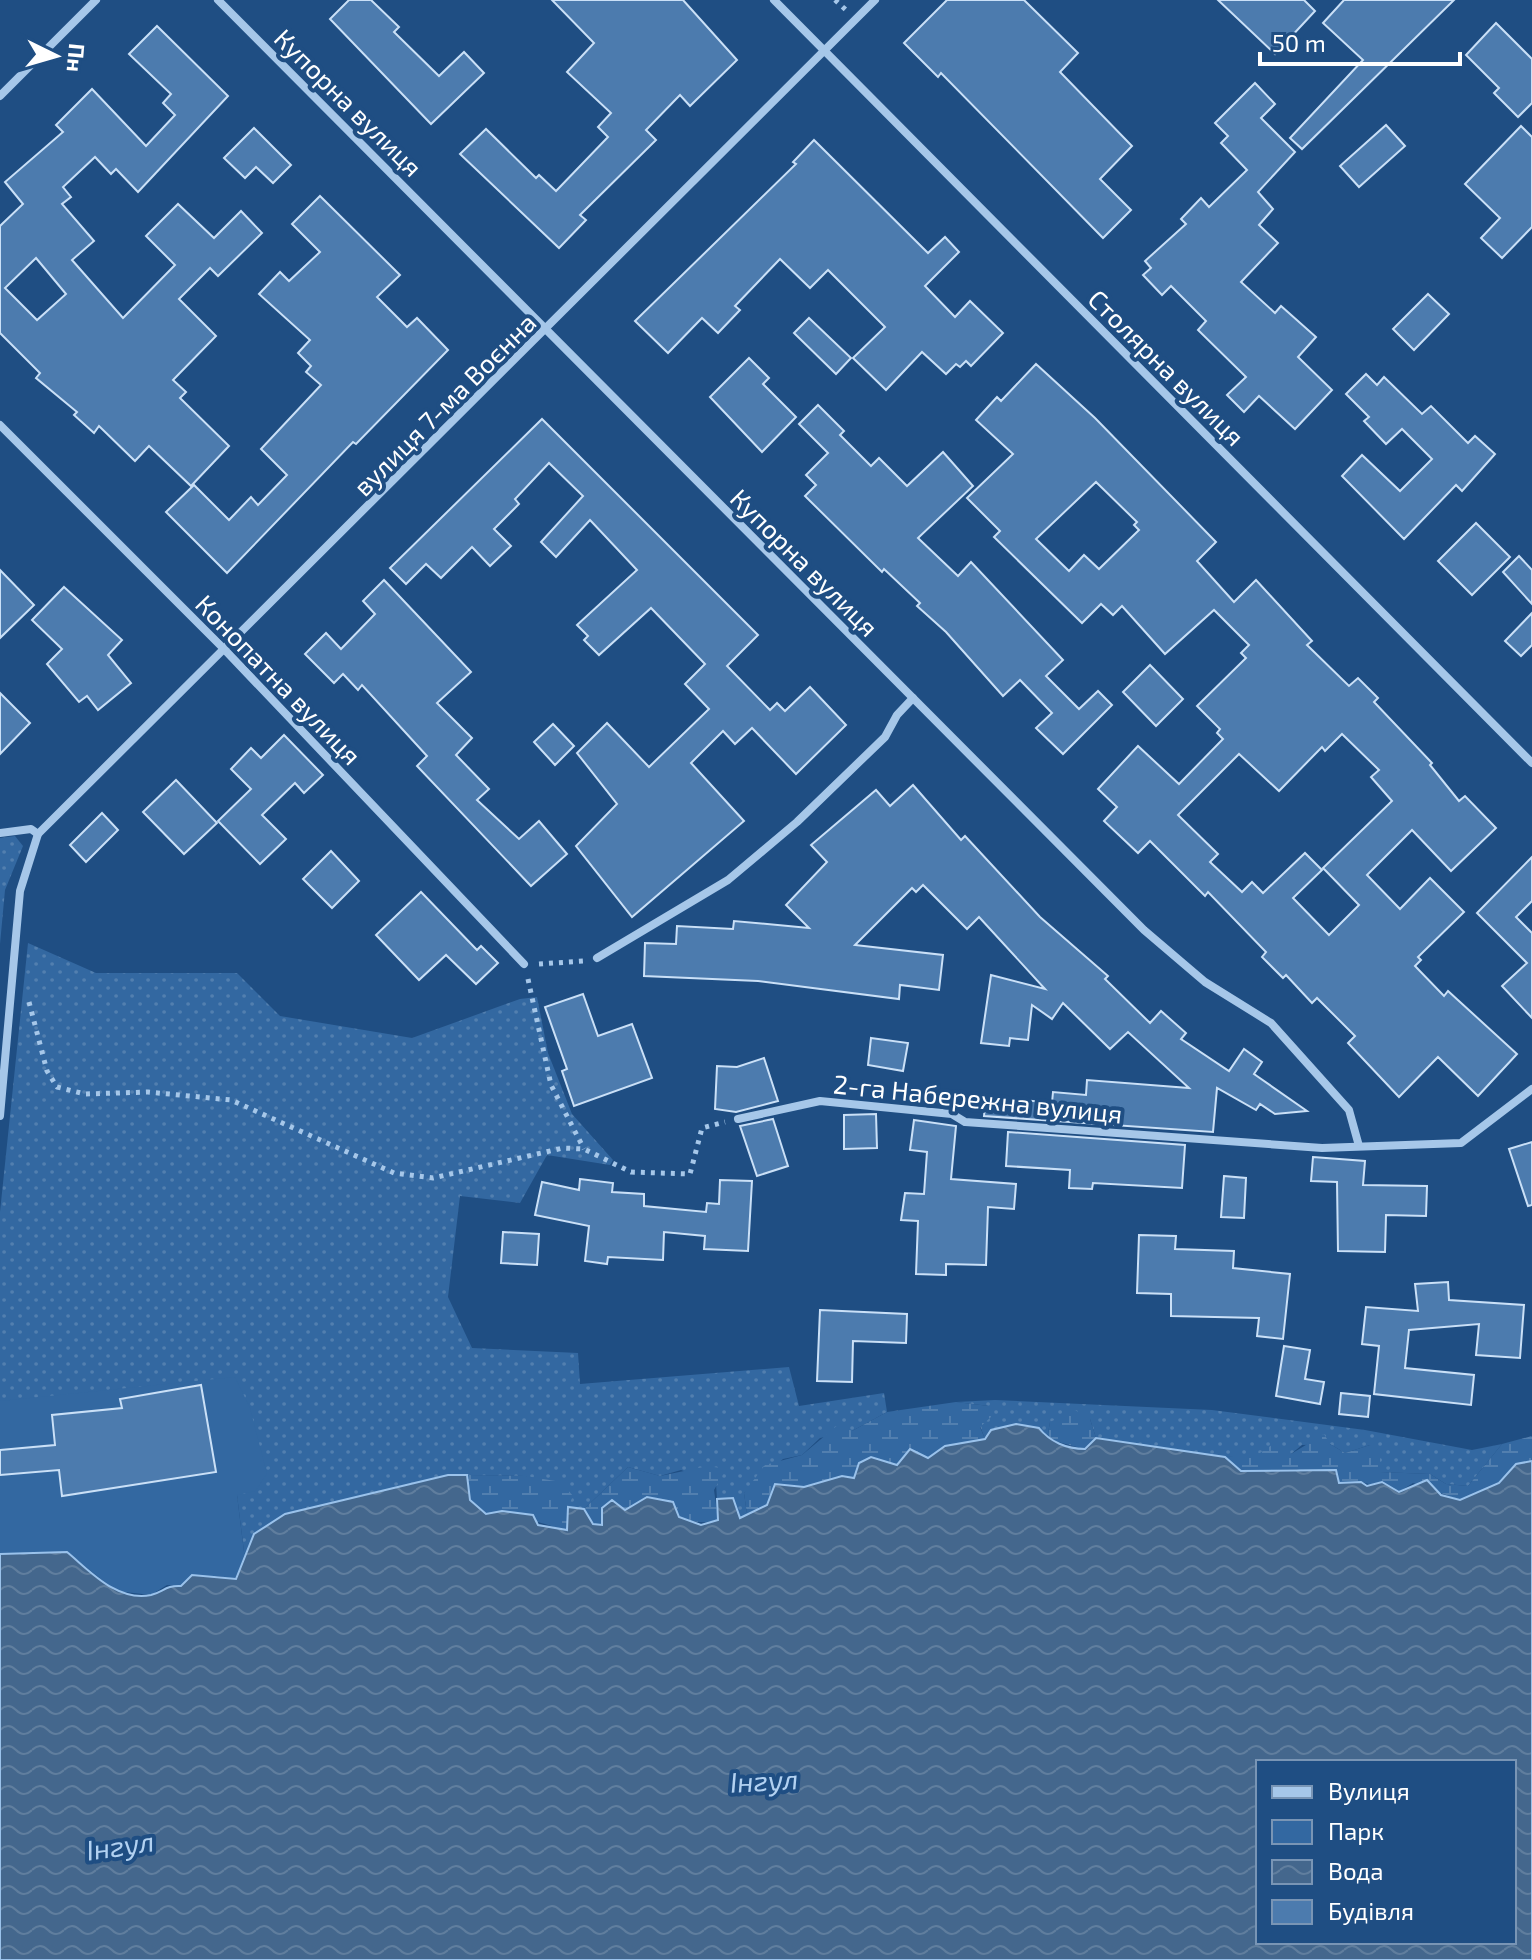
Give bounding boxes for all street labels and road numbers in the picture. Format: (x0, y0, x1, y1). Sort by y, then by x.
street label: Купорна вулиця (268, 22, 429, 183)
street label: Столярна вулиця (1082, 283, 1251, 452)
street label: вулиця 7-ма Воєнна (346, 306, 542, 502)
street label: Купорна вулиця (724, 482, 885, 643)
street label: Конопатна вулиця (189, 588, 368, 771)
street label: 2-га Набережна вулиця (832, 1067, 1124, 1130)

